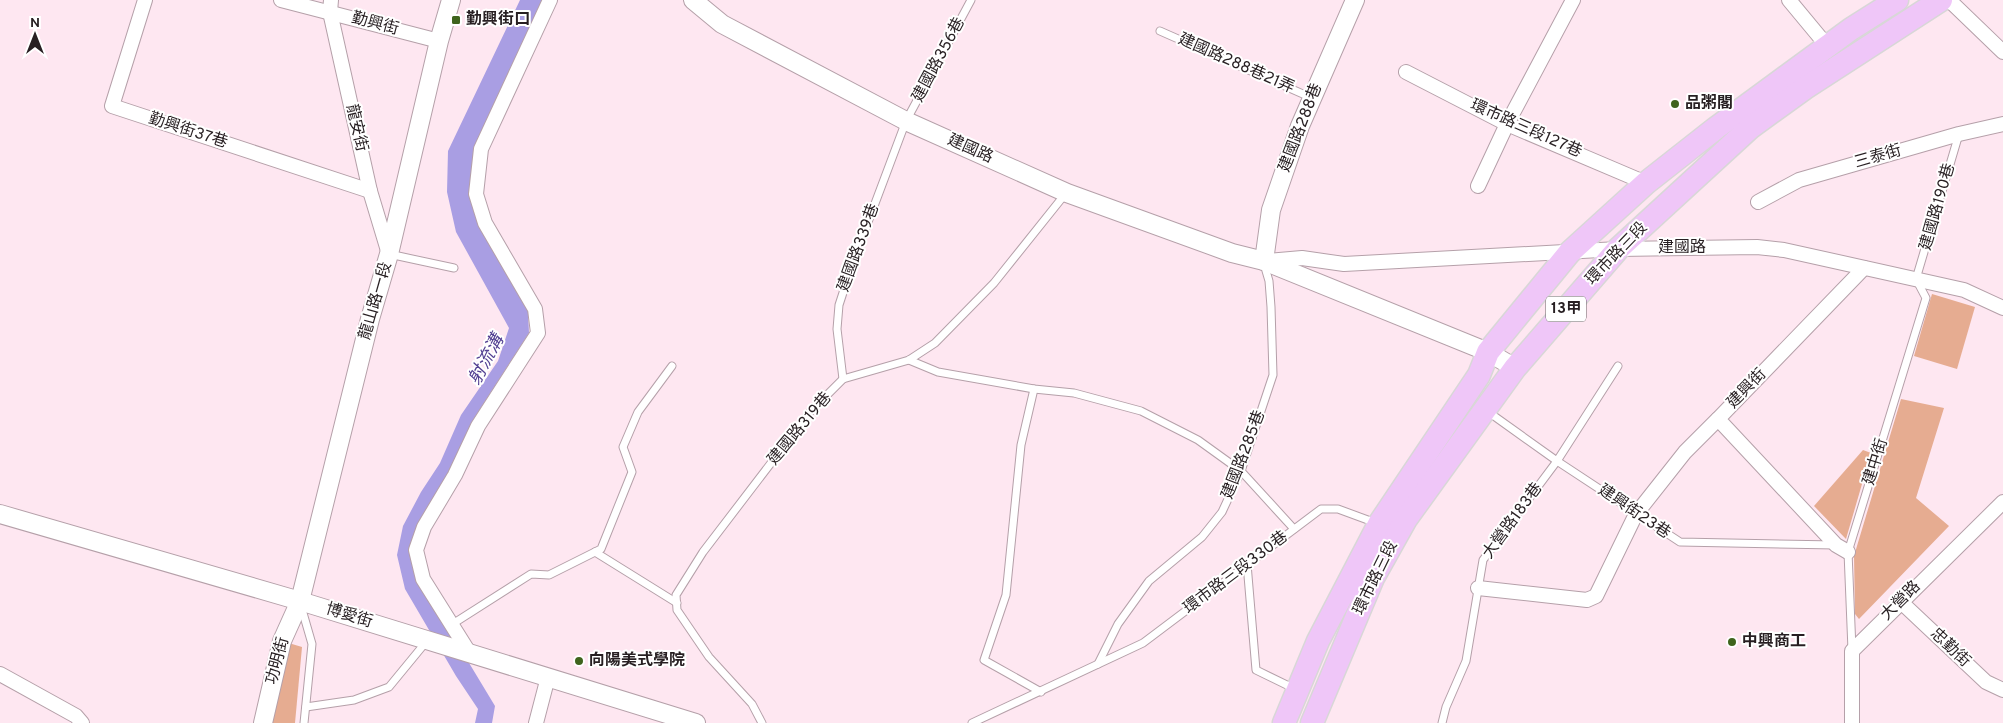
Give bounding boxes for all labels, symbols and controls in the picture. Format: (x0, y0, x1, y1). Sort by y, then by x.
street label: 勤興街 (349, 8, 401, 40)
north arrow (10, 10, 60, 60)
place label: 勤興街口 (466, 10, 530, 30)
marker: 勤興街口 (450, 14, 462, 26)
street label: 建國路356巷 (908, 14, 970, 106)
text: N (30, 15, 40, 32)
street label: 建國路288巷21弄 (1175, 29, 1297, 99)
street label: 建國路288巷 (1275, 81, 1327, 175)
place label: 品粥閣 (1685, 94, 1733, 114)
street label: 環市路三段127巷 (1467, 95, 1585, 163)
marker: 品粥閣 (1669, 98, 1681, 110)
street label: 龍安街 (341, 102, 371, 154)
street label: 勤興街37巷 (146, 109, 230, 153)
street label: 建國路 (944, 130, 996, 168)
street label: 三泰街 (1852, 141, 1904, 173)
street label: 建國路190巷 (1916, 161, 1960, 253)
street label: 建國路339巷 (834, 201, 884, 295)
street label: 環市路三段 (1582, 218, 1652, 290)
street label: 建國路 (1658, 238, 1706, 258)
street label: 龍山路一段 (355, 260, 397, 342)
road number: 13甲 (1546, 296, 1586, 322)
water label: 射流溝 (464, 328, 511, 389)
street label: 建興街 (1723, 365, 1771, 413)
street label: 建國路319巷 (764, 388, 836, 470)
street label: 建國路285巷 (1218, 408, 1270, 502)
street label: 建中街 (1859, 436, 1893, 488)
street label: 大營路183巷 (1479, 479, 1547, 563)
street label: 建興街23巷 (1594, 480, 1674, 544)
street label: 環市路三段330巷 (1180, 527, 1292, 619)
street label: 環市路三段 (1349, 538, 1403, 618)
street label: 大營路 (1877, 577, 1925, 625)
street label: 博愛街 (323, 599, 375, 633)
street label: 忠勤街 (1926, 624, 1974, 672)
place label: 中興商工 (1742, 632, 1806, 652)
street label: 功明街 (262, 635, 294, 687)
marker: 中興商工 (1726, 636, 1738, 648)
place label: 向陽美式學院 (589, 650, 685, 671)
marker: 向陽美式學院 (573, 655, 585, 667)

